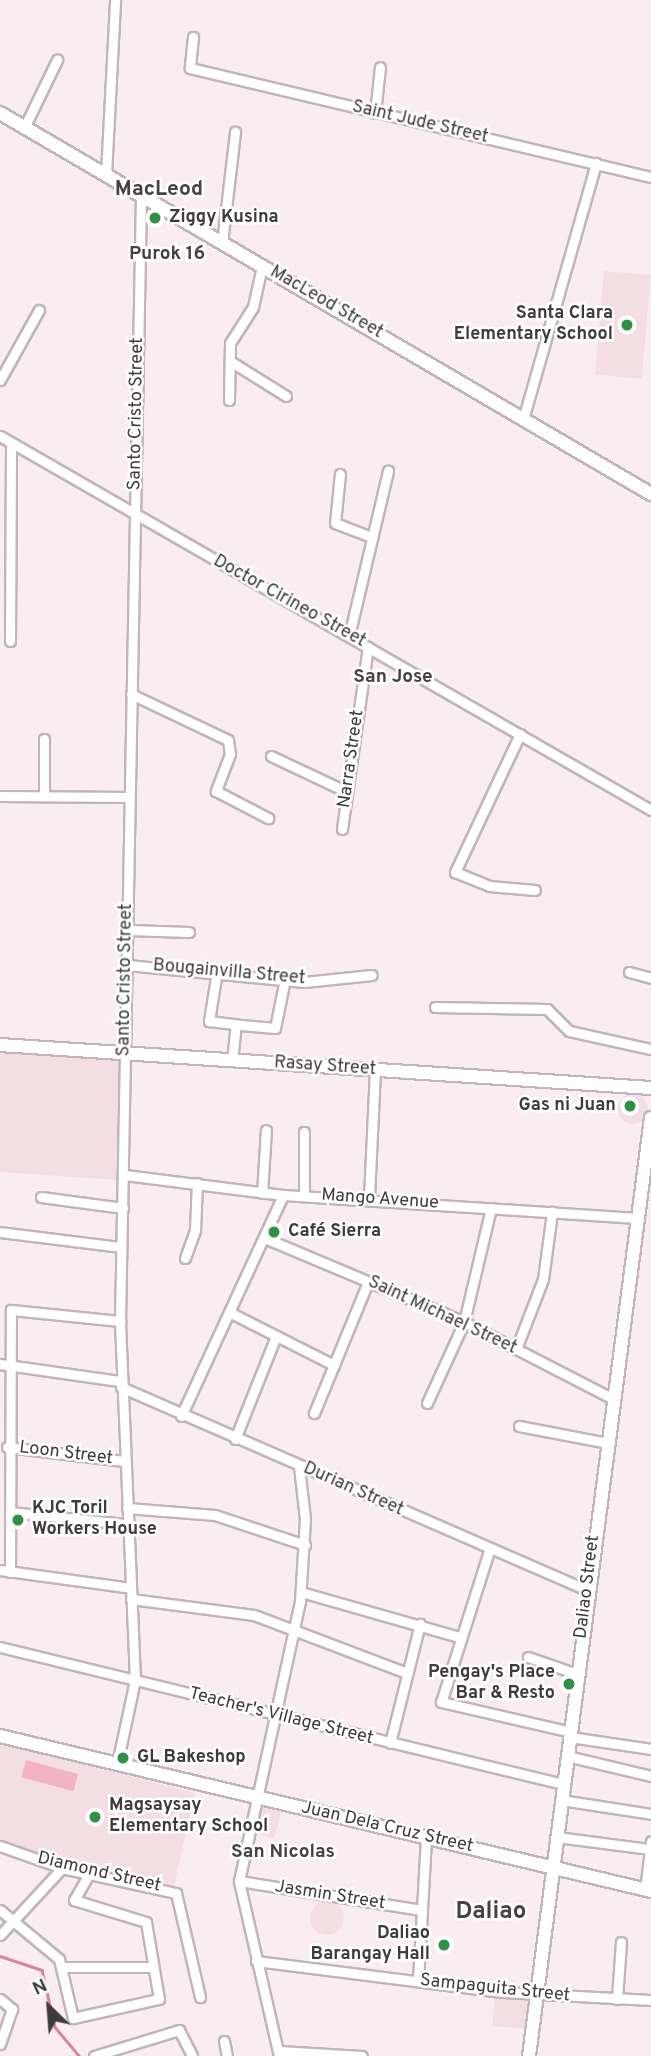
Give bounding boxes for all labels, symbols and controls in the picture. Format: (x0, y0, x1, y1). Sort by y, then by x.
street label: Saint Jude Street (350, 97, 490, 149)
district label: MacLeod (115, 177, 203, 203)
place label: Ziggy Kusina (169, 207, 279, 229)
marker: Ziggy Kusina (147, 210, 163, 226)
district label: Purok 16 (129, 244, 205, 266)
street label: MacLeod Street (266, 262, 386, 344)
place label: Santa Clara Elementary School (454, 304, 613, 346)
marker: Santa Clara Elementary School (619, 317, 635, 333)
street label: Santo Cristo Street (125, 337, 149, 491)
street label: Doctor Cirineo Street (209, 551, 369, 653)
district label: San Jose (353, 667, 433, 689)
street label: Narra Street (334, 709, 370, 809)
street label: Santo Cristo Street (114, 903, 138, 1057)
street label: Bougainvilla Street (152, 956, 306, 990)
street label: Rasay Street (273, 1053, 377, 1081)
place label: Gas ni Juan (519, 1095, 616, 1117)
marker: Gas ni Juan (622, 1098, 638, 1114)
street label: Mango Avenue (320, 1185, 440, 1215)
place label: Café Sierra (288, 1221, 381, 1243)
marker: Café Sierra (266, 1224, 282, 1240)
street label: Saint Michael Street (364, 1272, 520, 1360)
street label: Loon Street (18, 1438, 114, 1470)
street label: Durian Street (299, 1458, 407, 1522)
place label: KJC Toril Workers House (32, 1499, 157, 1542)
marker: KJC Toril Workers House (10, 1512, 26, 1528)
street label: Daliao Street (571, 1534, 605, 1640)
place label: Pengay's Place Bar & Resto (428, 1663, 555, 1706)
marker: Pengay's Place Bar & Resto (561, 1676, 577, 1692)
street label: Teacher's Village Street (186, 1684, 376, 1750)
place label: GL Bakeshop (137, 1747, 246, 1769)
marker: GL Bakeshop (115, 1750, 131, 1766)
place label: Magsaysay Elementary School (109, 1796, 268, 1839)
street label: Juan Dela Cruz Street (299, 1798, 475, 1858)
marker: Magsaysay Elementary School (87, 1809, 103, 1825)
district label: San Nicolas (231, 1842, 335, 1864)
street label: Diamond Street (35, 1848, 163, 1898)
street label: Jasmin Street (273, 1877, 387, 1915)
district label: Daliao (456, 1899, 526, 1927)
place label: Daliao Barangay Hall (311, 1924, 430, 1966)
marker: Daliao Barangay Hall (436, 1937, 452, 1953)
street label: Sampaguita Street (419, 1970, 571, 2008)
north arrow (14, 1972, 84, 2042)
text: N (29, 1974, 51, 2002)

